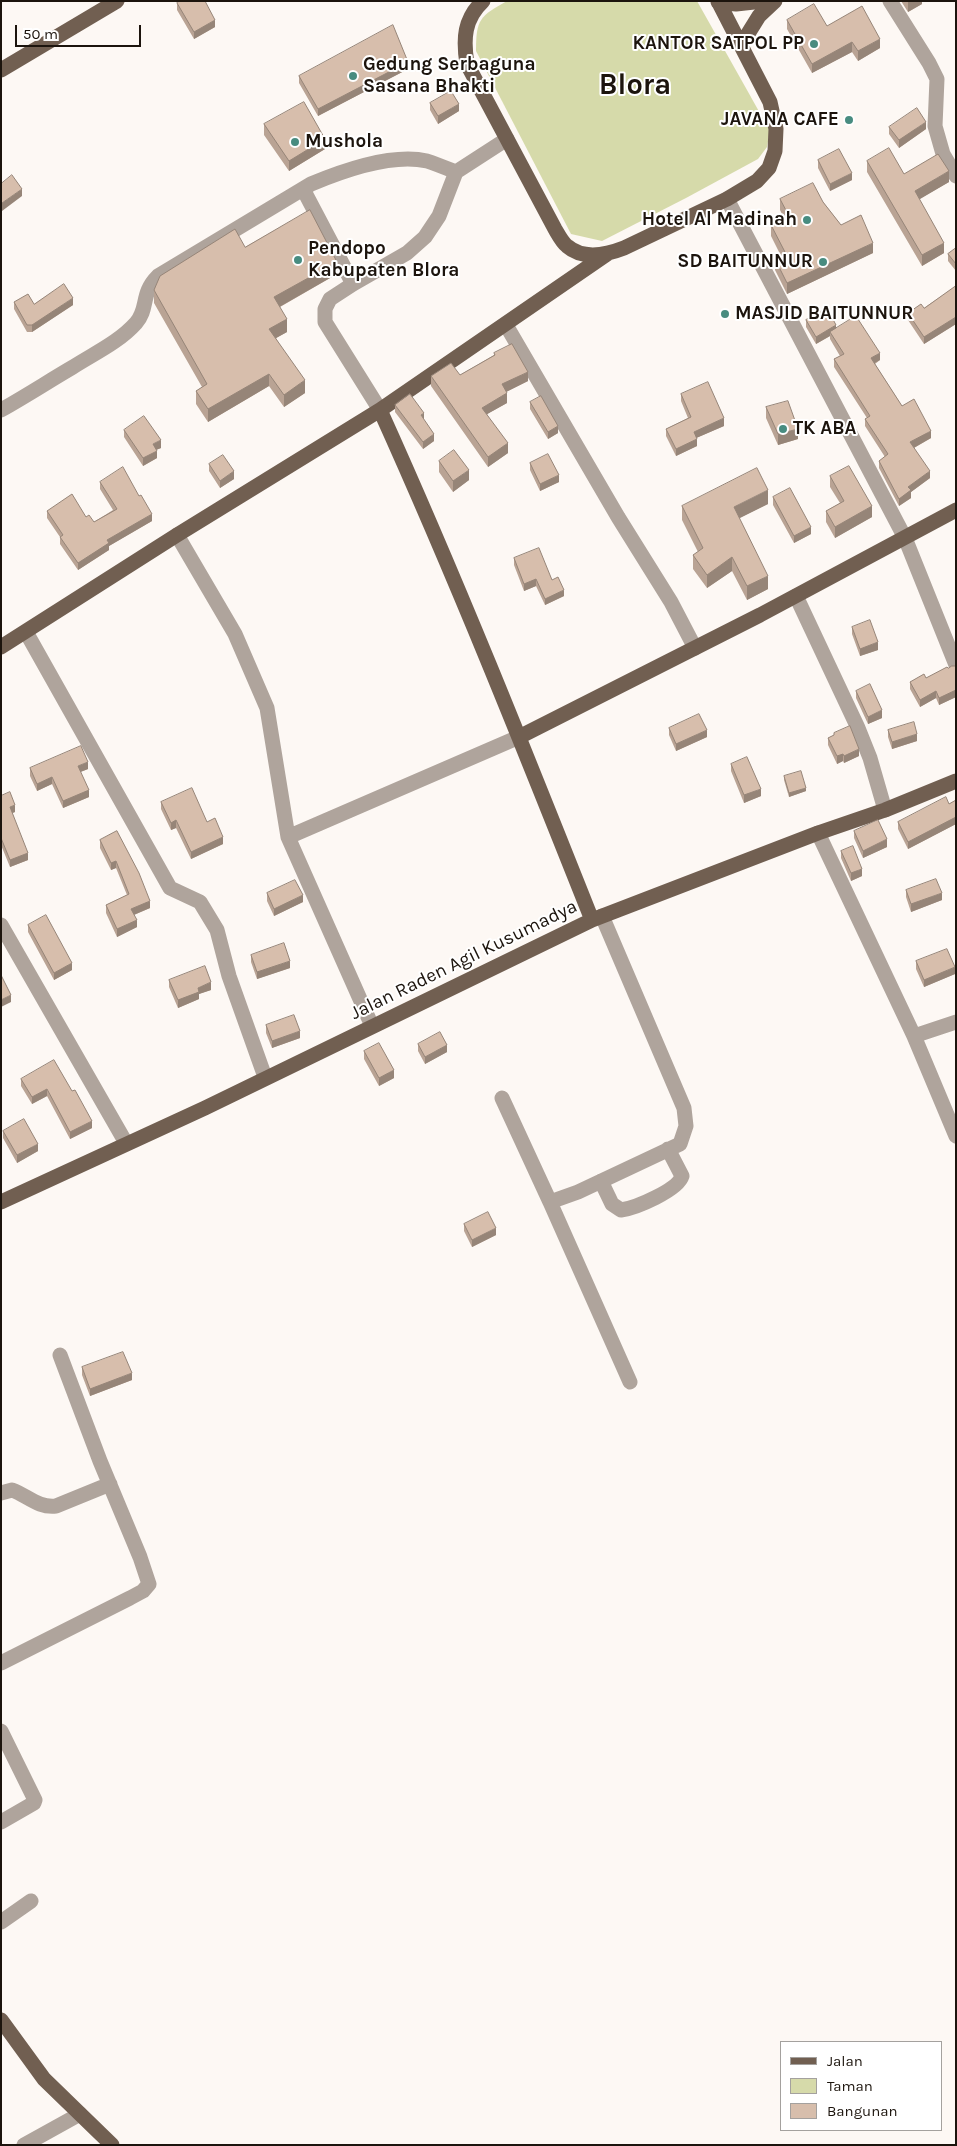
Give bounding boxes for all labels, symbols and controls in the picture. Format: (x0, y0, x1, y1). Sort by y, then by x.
scale bar (18, 15, 144, 47)
text: 50 m (23, 25, 58, 43)
place label: KANTOR SATPOL PP (632, 33, 804, 55)
marker: KANTOR SATPOL PP (808, 38, 820, 50)
place label: Gedung Serbaguna Sasana Bhakti (363, 54, 536, 98)
district label: Blora (599, 69, 671, 103)
marker: Gedung Serbaguna Sasana Bhakti (347, 70, 359, 82)
place label: JAVANA CAFE (721, 109, 839, 131)
marker: JAVANA CAFE (843, 114, 855, 126)
place label: Mushola (305, 131, 383, 153)
marker: Mushola (289, 136, 301, 148)
place label: Hotel Al Madinah (642, 209, 797, 231)
marker: Hotel Al Madinah (801, 214, 813, 226)
place label: Pendopo Kabupaten Blora (308, 238, 459, 282)
place label: SD BAITUNNUR (677, 251, 813, 273)
marker: Pendopo Kabupaten Blora (292, 254, 304, 266)
marker: SD BAITUNNUR (817, 256, 829, 268)
place label: MASJID BAITUNNUR (735, 303, 913, 325)
marker: MASJID BAITUNNUR (719, 308, 731, 320)
place label: TK ABA (793, 418, 856, 440)
marker: TK ABA (777, 423, 789, 435)
street label: Jalan Raden Agil Kusumadya (347, 895, 581, 1025)
legend (780, 2041, 942, 2131)
text: Jalan (827, 2052, 863, 2070)
text: Taman (827, 2077, 873, 2095)
text: Bangunan (827, 2102, 898, 2120)

